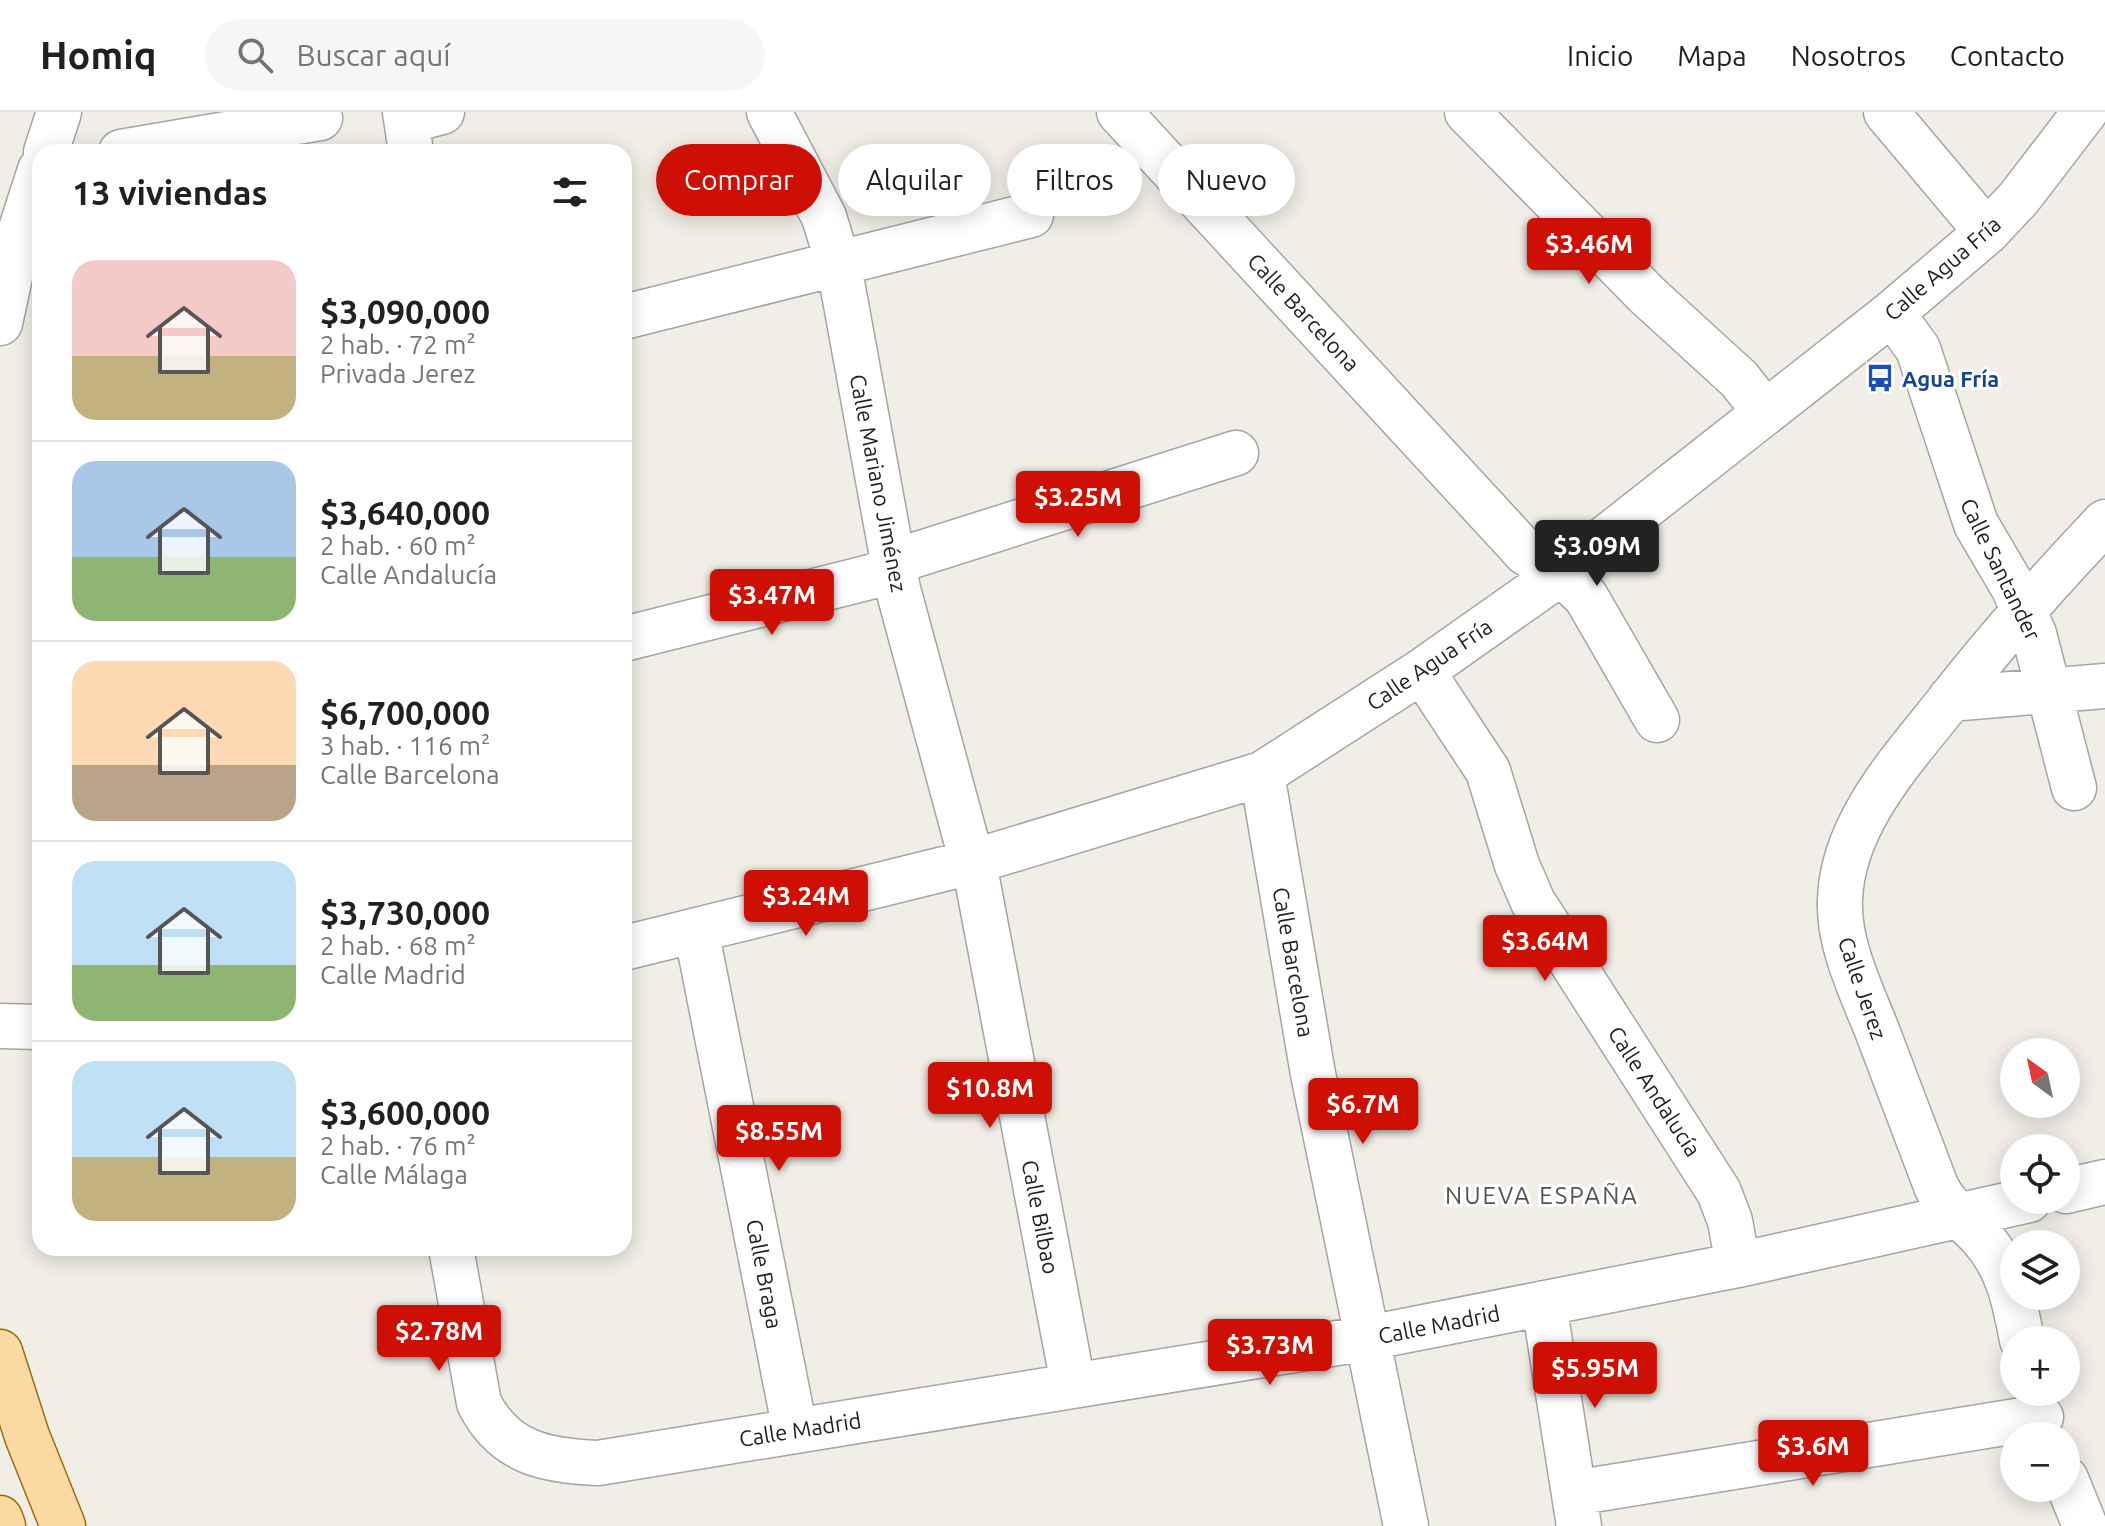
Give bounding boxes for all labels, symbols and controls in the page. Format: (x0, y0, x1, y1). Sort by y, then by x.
search box (205, 19, 765, 91)
icon: search (233, 33, 277, 77)
text: Homiq (40, 34, 157, 76)
text: Buscar aquí (297, 38, 451, 72)
text: Inicio (1567, 40, 1633, 71)
text: Mapa (1677, 40, 1747, 71)
text: Nosotros (1791, 40, 1906, 71)
text: Contacto (1950, 40, 2065, 71)
chip: Comprar (656, 144, 822, 216)
chip: Alquilar (838, 144, 991, 216)
chip: Filtros (1007, 144, 1142, 216)
chip: Nuevo (1158, 144, 1295, 216)
icon: filters (548, 170, 592, 214)
text: 13 viviendas (72, 173, 268, 211)
street label: Calle Agua Fría (1879, 211, 2005, 325)
pin: $3.46M (1524, 218, 1654, 286)
text: $3.46M (1545, 229, 1633, 258)
street label: Calle Barcelona (1243, 248, 1365, 376)
icon: home (136, 292, 232, 388)
text: $3,090,000 (320, 292, 490, 330)
text: 2 hab. · 72 m² (320, 330, 476, 359)
text: Privada Jerez (320, 359, 476, 388)
bus stop icon: Agua Fría (1865, 363, 1895, 393)
place label: Agua Fría (1902, 366, 1999, 391)
street label: Calle Mariano Jiménez (846, 372, 912, 594)
pin: $3.25M (1013, 471, 1143, 539)
text: $3.25M (1034, 482, 1122, 511)
icon: home (136, 493, 232, 589)
text: $3,640,000 (320, 493, 490, 531)
street label: Calle Santander (1956, 494, 2046, 645)
pin: $3.09M (1532, 520, 1662, 588)
text: 2 hab. · 60 m² (320, 531, 476, 560)
text: $3.09M (1553, 531, 1641, 560)
text: Calle Andalucía (320, 560, 497, 589)
pin: $3.47M (707, 569, 837, 637)
text: $3.47M (728, 580, 816, 609)
street label: Calle Agua Fría (1362, 613, 1496, 715)
icon: home (136, 693, 232, 789)
text: $6,700,000 (320, 693, 490, 731)
text: 3 hab. · 116 m² (320, 731, 490, 760)
text: Calle Barcelona (320, 760, 500, 789)
pin: $3.24M (741, 870, 871, 938)
text: $3.24M (762, 881, 850, 910)
street label: Calle Barcelona (1268, 885, 1320, 1039)
icon: home (136, 893, 232, 989)
text: $3,730,000 (320, 893, 490, 931)
pin: $3.64M (1480, 915, 1610, 983)
text: $3.64M (1501, 926, 1589, 955)
text: 2 hab. · 68 m² (320, 931, 476, 960)
street label: Calle Jerez (1834, 933, 1892, 1043)
text: Calle Madrid (320, 960, 466, 989)
street label: Calle Andalucía (1604, 1021, 1706, 1161)
north arrow (2000, 1038, 2080, 1118)
map controls (2000, 1038, 2080, 1502)
pin: $10.8M (925, 1062, 1055, 1130)
text: $10.8M (946, 1073, 1034, 1102)
pin: $6.7M (1307, 1078, 1419, 1146)
text: $6.7M (1326, 1089, 1400, 1118)
icon: home (136, 1093, 232, 1189)
text: $3,600,000 (320, 1093, 490, 1131)
pin: $8.55M (714, 1105, 844, 1173)
text: $8.55M (735, 1116, 823, 1145)
text: 2 hab. · 76 m² (320, 1131, 476, 1160)
button: locate (2000, 1134, 2080, 1214)
street label: Calle Bilbao (1018, 1158, 1064, 1276)
text: Calle Málaga (320, 1160, 468, 1189)
district label: NUEVA ESPAÑA (1445, 1182, 1639, 1209)
street label: Calle Braga (742, 1217, 788, 1331)
button: layers (2000, 1230, 2080, 1310)
street label: Calle Madrid (1376, 1300, 1502, 1348)
pin: $2.78M (374, 1305, 504, 1373)
text: $2.78M (395, 1316, 483, 1345)
pin: $3.73M (1205, 1319, 1335, 1387)
button: + (2000, 1326, 2080, 1406)
text: $3.73M (1226, 1330, 1314, 1359)
pin: $5.95M (1530, 1342, 1660, 1410)
text: $5.95M (1551, 1353, 1639, 1382)
street label: Calle Madrid (737, 1407, 863, 1451)
pin: $3.6M (1757, 1420, 1869, 1488)
button: − (2000, 1422, 2080, 1502)
text: $3.6M (1776, 1431, 1850, 1460)

